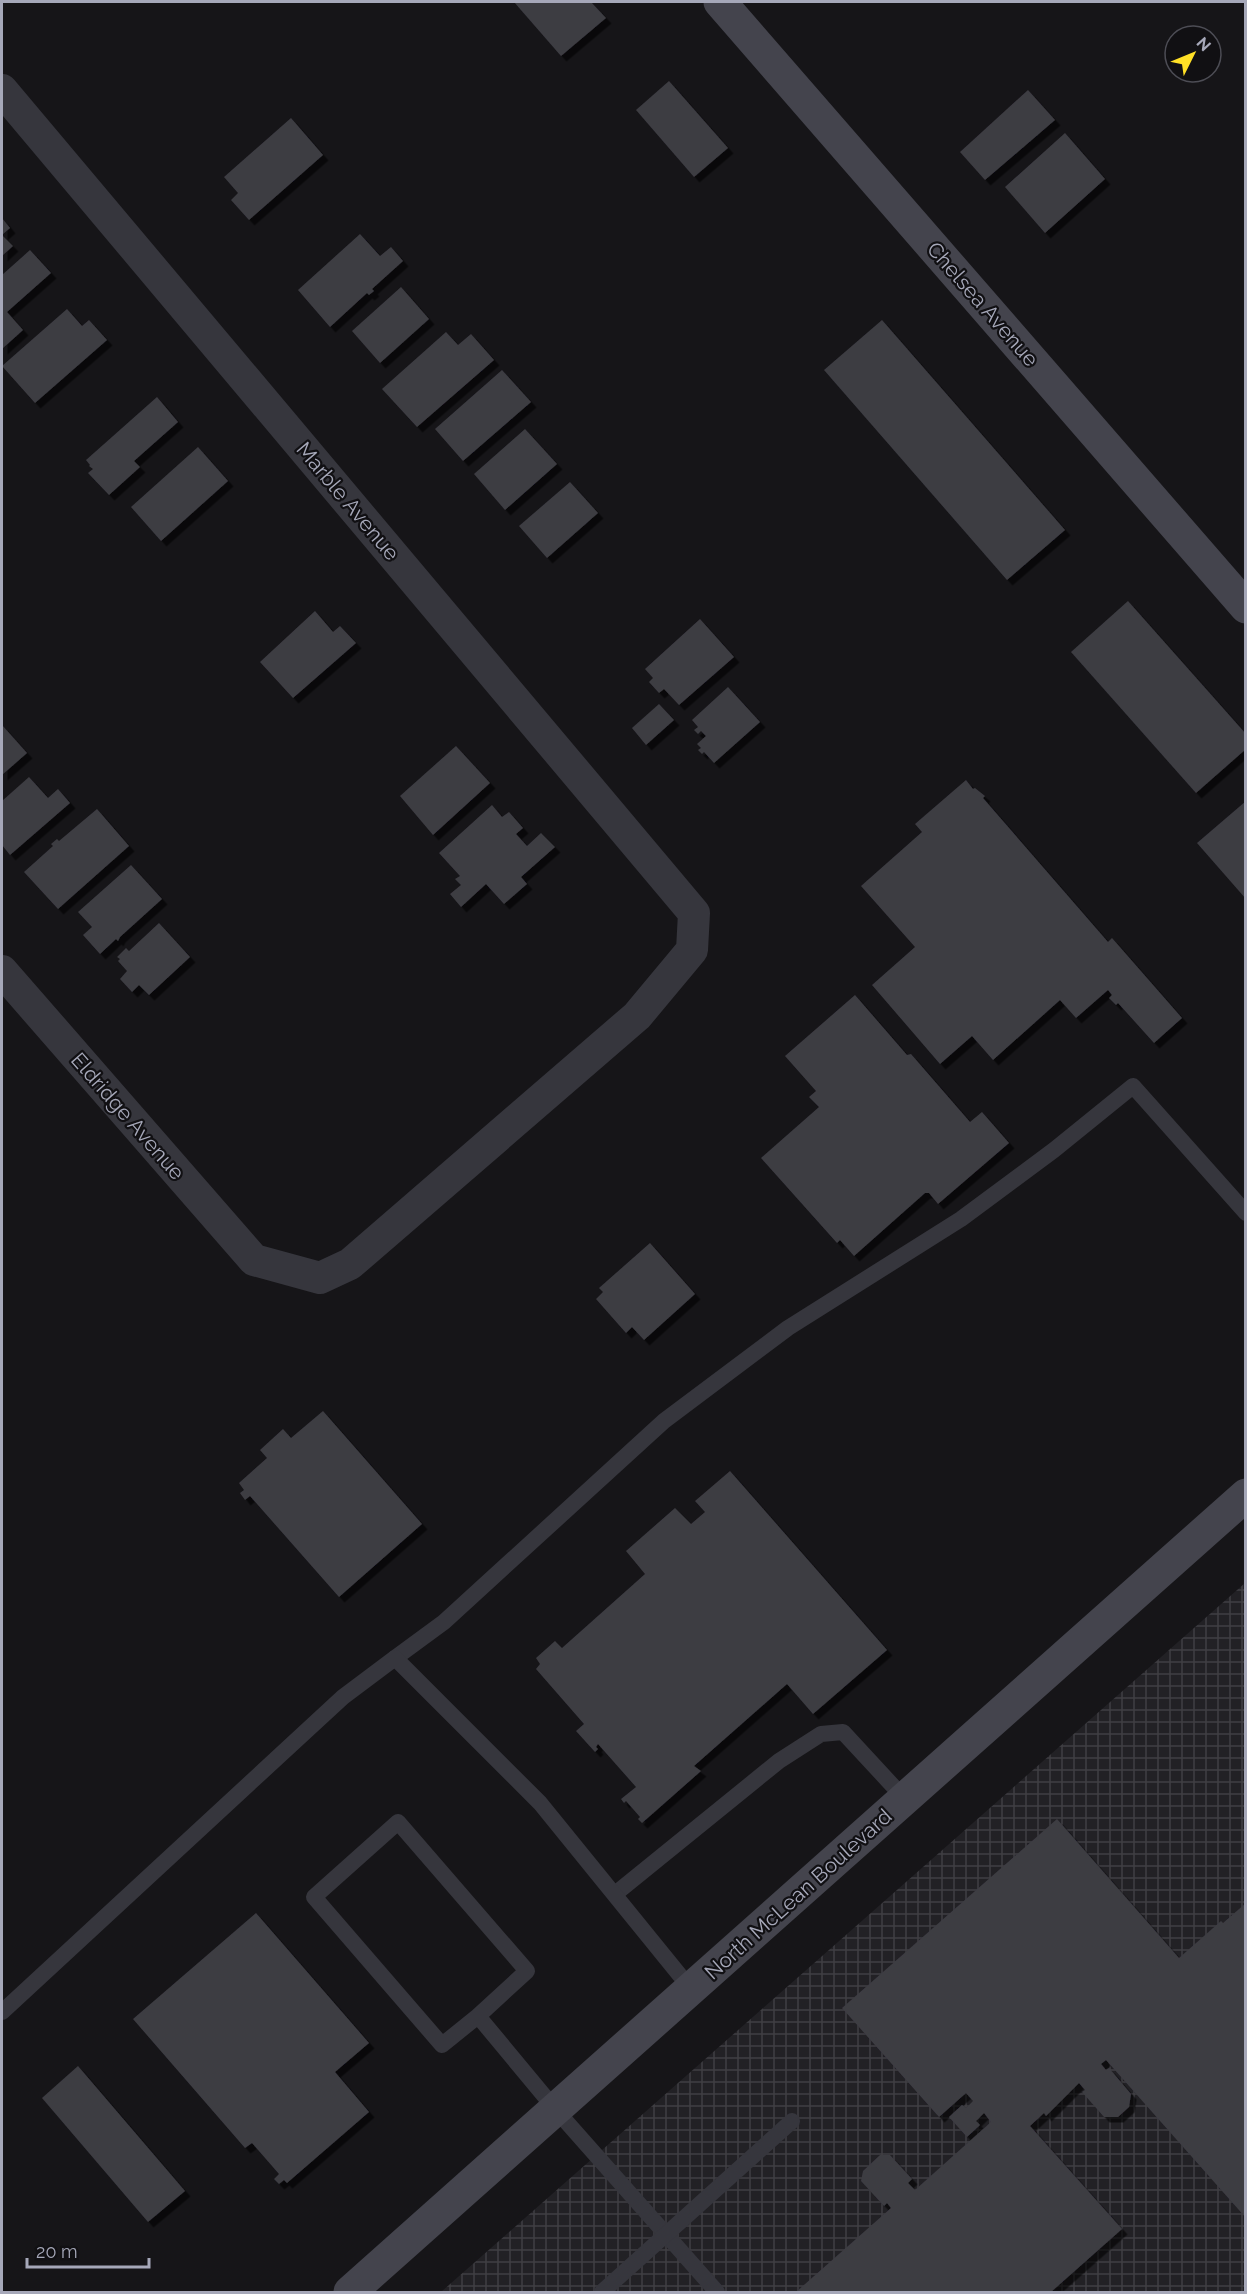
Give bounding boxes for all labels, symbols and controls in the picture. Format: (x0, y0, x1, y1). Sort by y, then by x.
north arrow (1163, 24, 1223, 84)
text: N (1192, 33, 1215, 55)
street label: Chelsea Avenue (922, 237, 1044, 371)
street label: Marble Avenue (291, 437, 405, 565)
street label: Eldridge Avenue (66, 1047, 190, 1185)
street label: North McLean Boulevard (699, 1803, 897, 1985)
scale bar (27, 2231, 148, 2269)
text: 20 m (36, 2241, 78, 2262)

